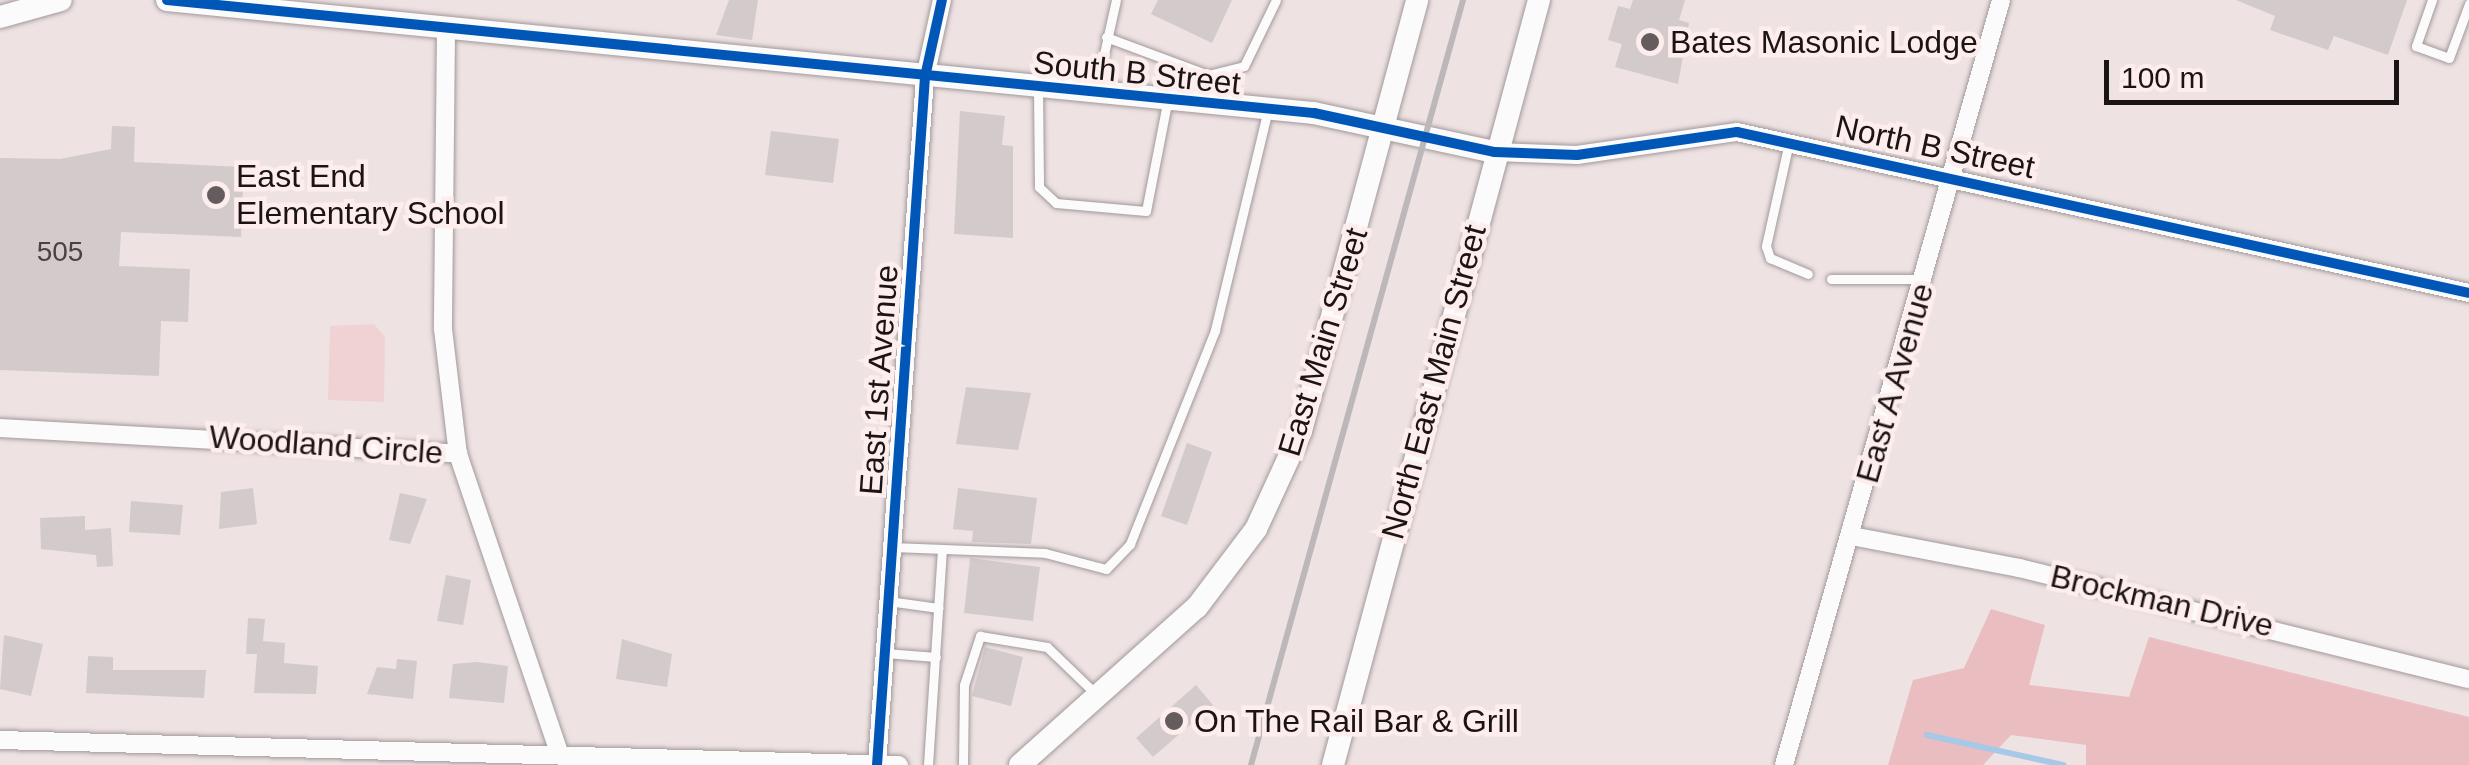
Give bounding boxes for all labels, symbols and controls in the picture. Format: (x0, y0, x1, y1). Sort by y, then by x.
place label: Bates Masonic Lodge (1670, 23, 1978, 61)
marker: Bates Masonic Lodge (1639, 31, 1661, 53)
scale bar (2109, 40, 2404, 102)
street label: South B Street (1032, 43, 1242, 103)
text: 100 m (2121, 61, 2204, 94)
street label: North B Street (1832, 107, 2038, 187)
place label: East End Elementary School (236, 158, 505, 233)
marker: East End Elementary School (205, 184, 227, 206)
street label: North East Main Street (1374, 221, 1494, 543)
street label: East Main Street (1270, 223, 1376, 461)
house number: 505 (37, 235, 83, 269)
street label: East 1st Avenue (852, 263, 906, 497)
street label: East A Avenue (1847, 276, 1943, 490)
street label: Woodland Circle (208, 418, 444, 472)
street label: Brockman Drive (2047, 557, 2277, 645)
place label: On The Rail Bar & Grill (1194, 702, 1519, 740)
marker: On The Rail Bar & Grill (1163, 710, 1185, 732)

